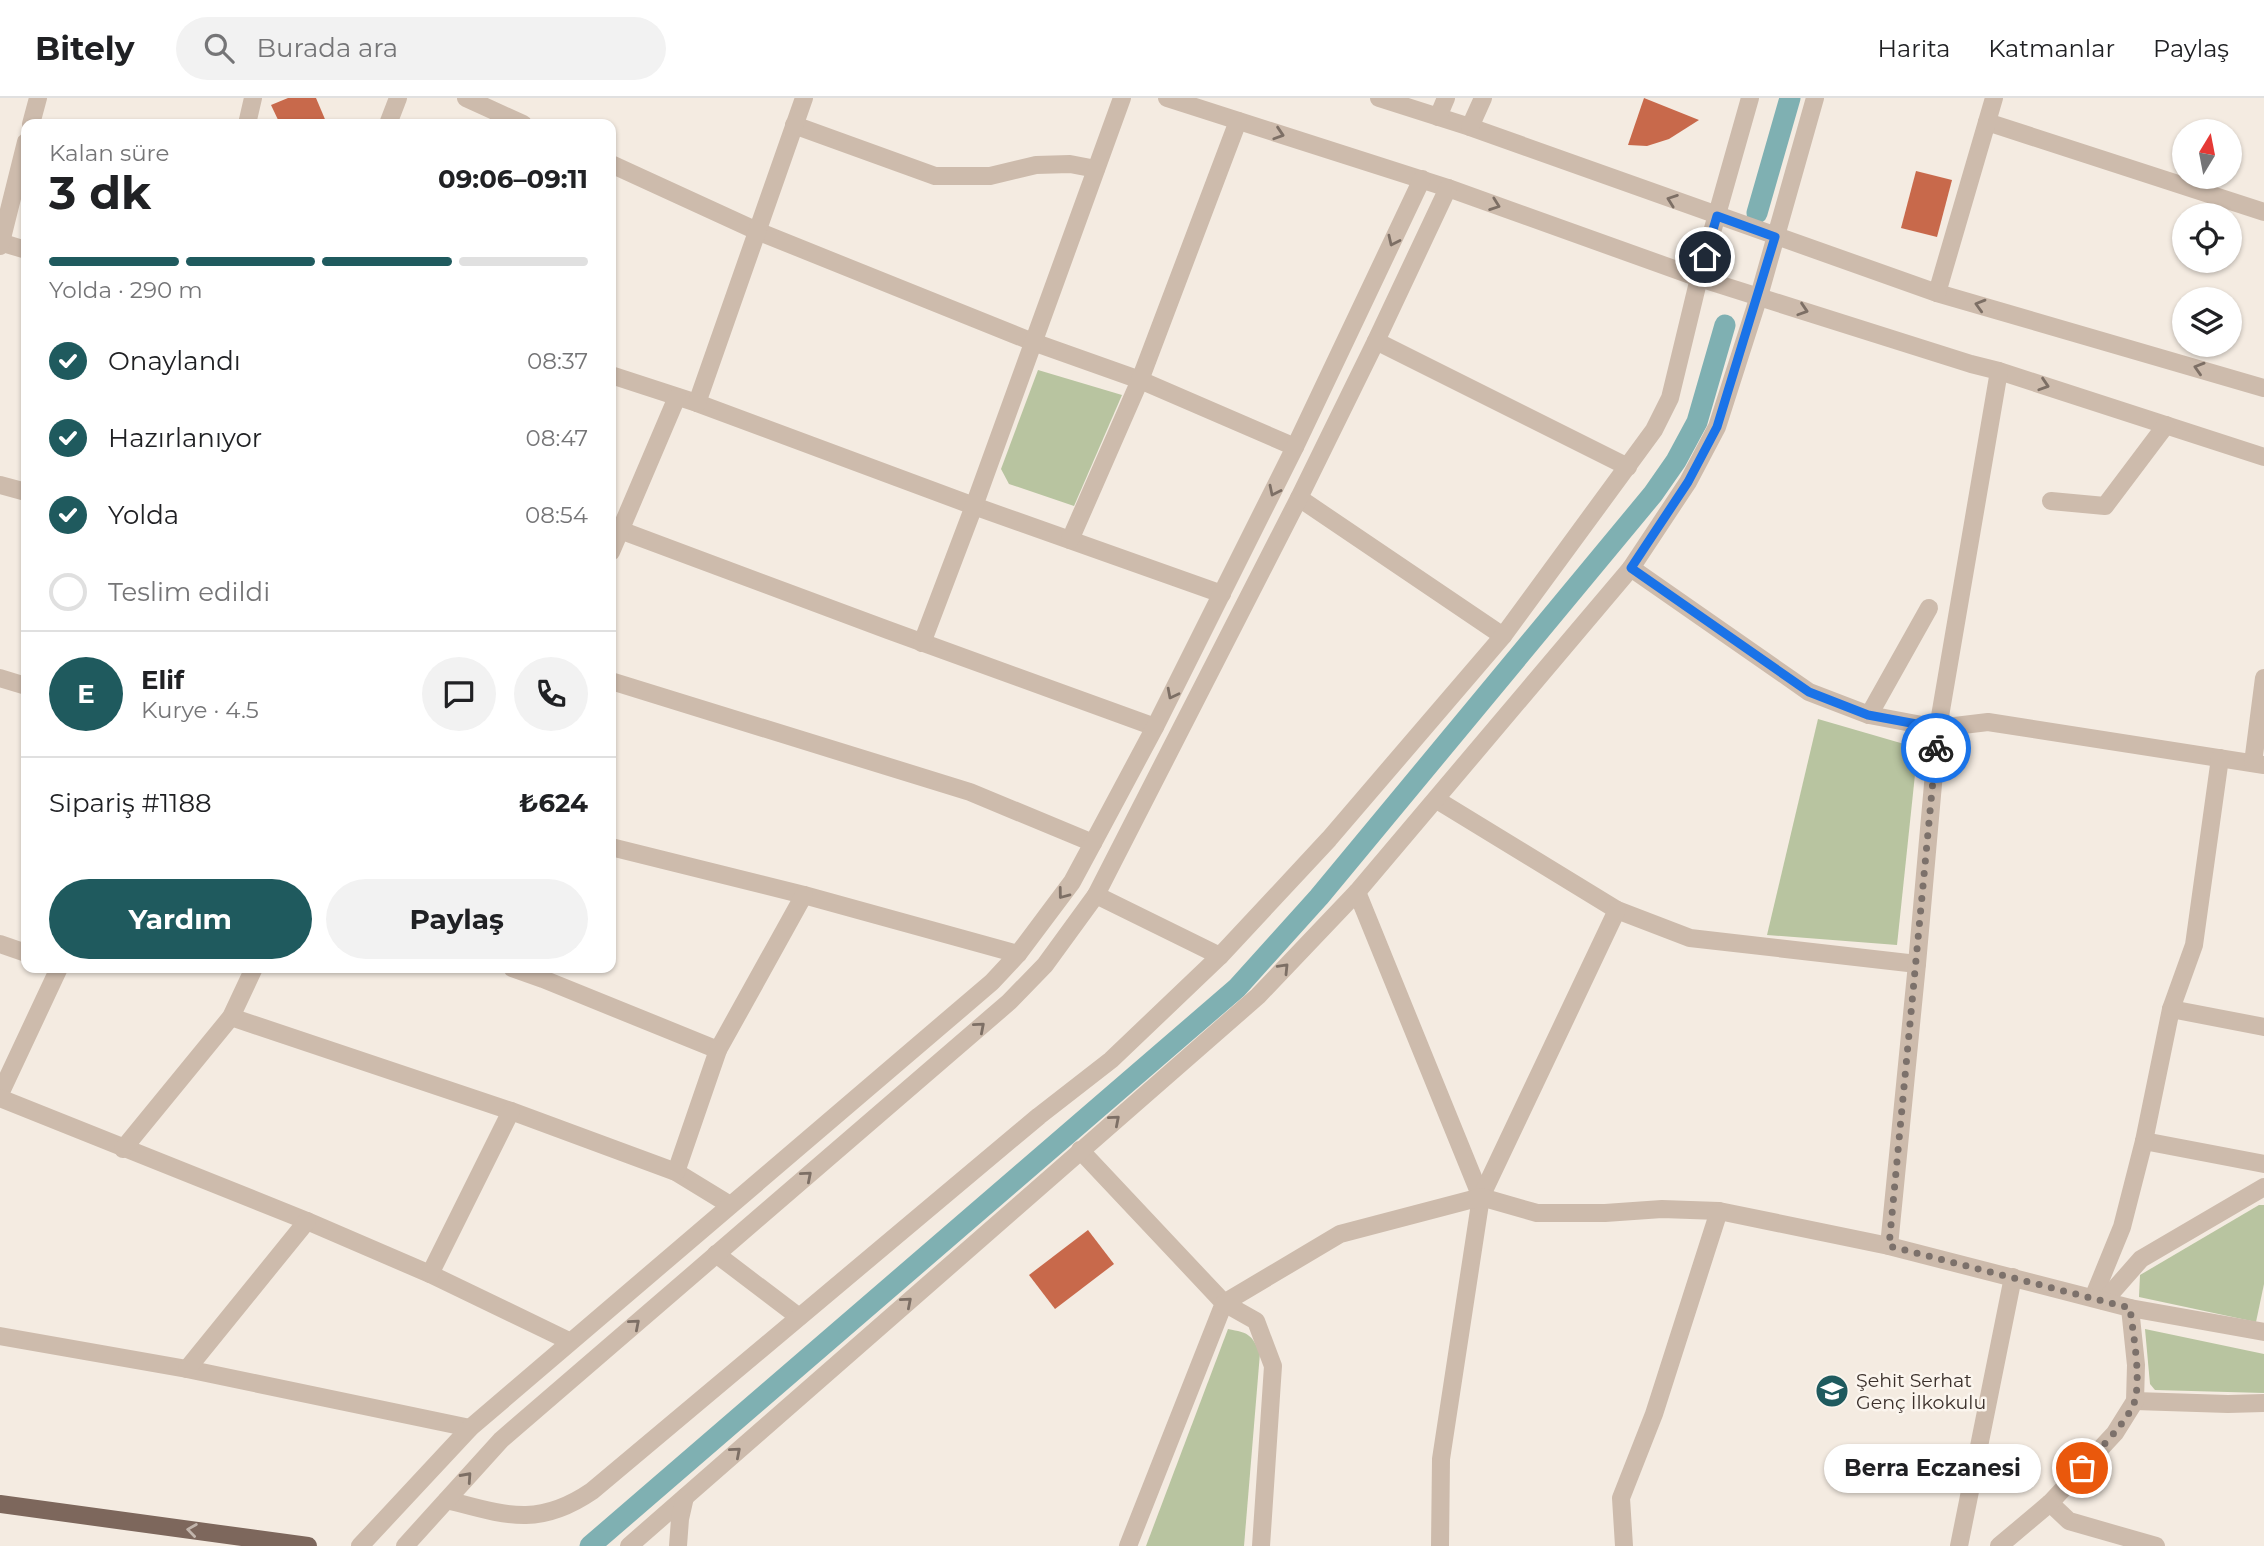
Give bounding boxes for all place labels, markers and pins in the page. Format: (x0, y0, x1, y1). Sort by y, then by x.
pin (1675, 227, 1735, 287)
place label: Şehit Serhat Genç İlkokulu (1856, 1369, 1986, 1414)
school or university icon: Şehit Serhat Genç İlkokulu (1813, 1372, 1851, 1410)
pin (2052, 1438, 2112, 1498)
callout: Berra Eczanesi (1823, 1444, 2040, 1492)

